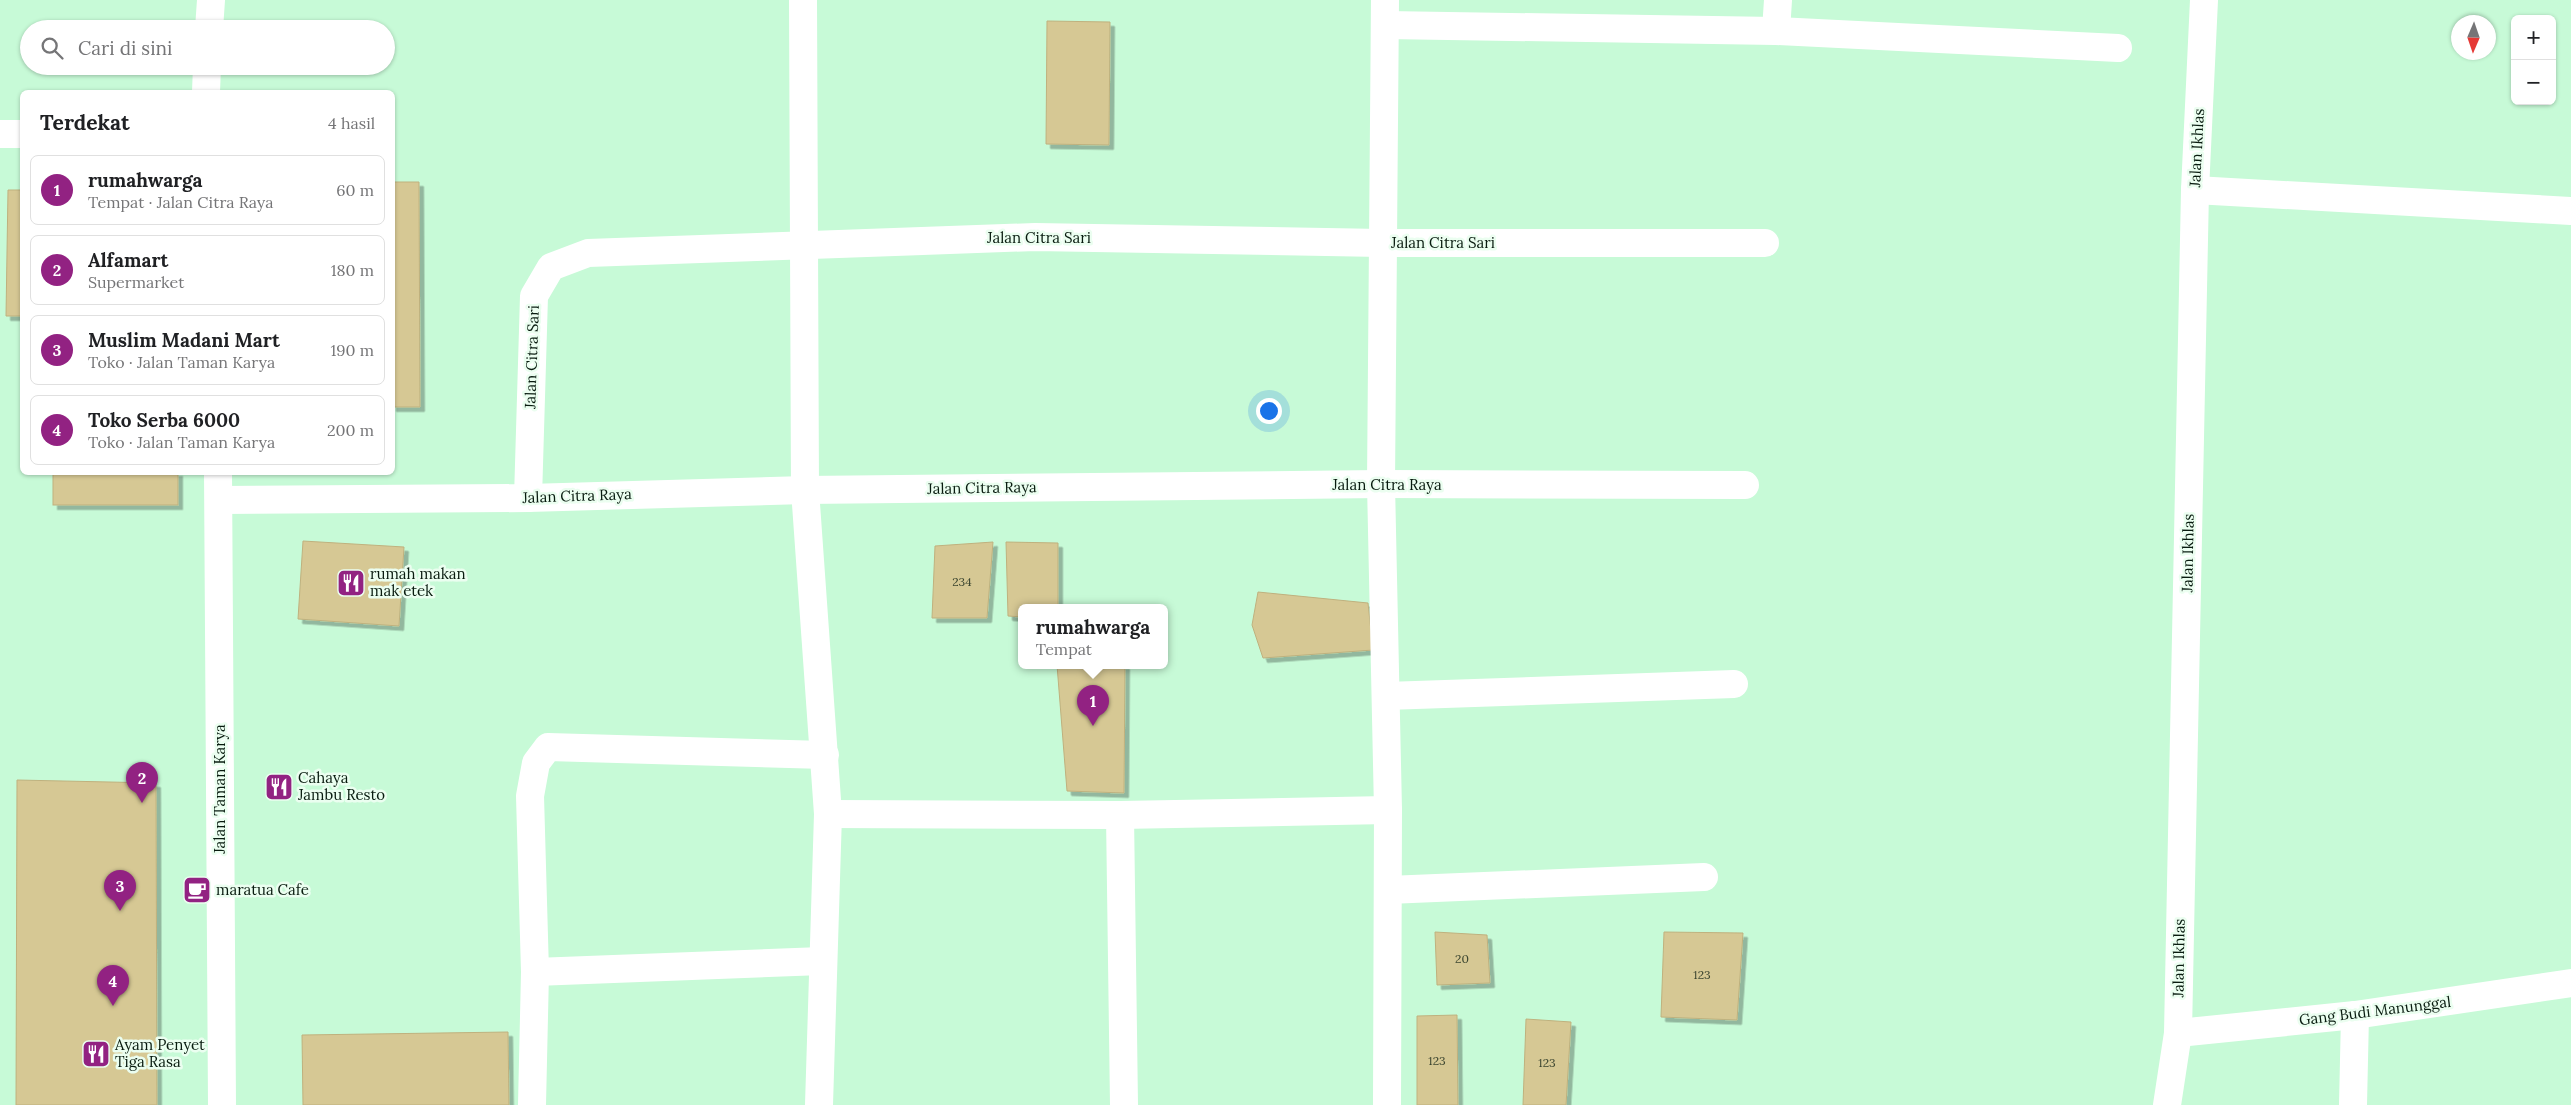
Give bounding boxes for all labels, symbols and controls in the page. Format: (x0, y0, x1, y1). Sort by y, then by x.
north arrow (2451, 15, 2496, 60)
map controls (2511, 15, 2556, 105)
button: + (2511, 15, 2556, 60)
search box (20, 20, 395, 75)
icon: search (38, 34, 66, 62)
text: Cari di sini (78, 36, 172, 60)
button: − (2511, 60, 2556, 105)
street label: Jalan Ikhlas (2185, 108, 2208, 189)
text: Terdekat (40, 109, 130, 136)
text: 4 hasil (328, 113, 375, 133)
text: rumahwarga (88, 168, 203, 192)
text: 1 (54, 180, 60, 200)
text: 60 m (336, 180, 374, 200)
text: Tempat · Jalan Citra Raya (88, 192, 274, 212)
street label: Jalan Citra Sari (986, 228, 1091, 247)
street label: Jalan Citra Sari (1390, 233, 1495, 252)
text: Alfamart (88, 248, 168, 272)
text: 2 (53, 260, 61, 280)
text: 180 m (331, 260, 374, 280)
text: Supermarket (88, 272, 184, 292)
street label: Jalan Citra Sari (520, 305, 543, 410)
text: Muslim Madani Mart (88, 328, 280, 352)
text: 3 (53, 340, 61, 360)
text: 190 m (330, 340, 374, 360)
text: Toko · Jalan Taman Karya (88, 352, 275, 372)
your location (1256, 398, 1282, 424)
text: Toko Serba 6000 (88, 408, 240, 432)
text: 4 (53, 420, 61, 440)
text: 200 m (327, 420, 374, 440)
text: Toko · Jalan Taman Karya (88, 432, 275, 452)
street label: Jalan Citra Raya (1331, 475, 1442, 494)
street label: Jalan Citra Raya (926, 477, 1037, 498)
street label: Jalan Citra Raya (521, 484, 632, 507)
street label: Jalan Ikhlas (2177, 513, 2198, 594)
place label: rumah makan mak etek (370, 564, 466, 600)
restaurant icon: rumah makan mak etek (336, 568, 366, 598)
house number: 234 (952, 574, 972, 589)
popup (1018, 604, 1168, 669)
text: rumahwarga (1036, 615, 1150, 639)
text: Tempat (1036, 639, 1092, 659)
pin: 1 (1077, 685, 1109, 726)
street label: Jalan Taman Karya (210, 724, 229, 855)
pin: 2 (126, 762, 158, 803)
place label: Cahaya Jambu Resto (297, 768, 385, 804)
restaurant icon: Cahaya Jambu Resto (264, 772, 294, 802)
pin: 3 (104, 870, 136, 911)
cafe icon: maratua Cafe (182, 875, 212, 905)
place label: maratua Cafe (216, 880, 309, 899)
street label: Jalan Ikhlas (2168, 918, 2189, 999)
house number: 20 (1455, 951, 1469, 966)
pin: 4 (97, 965, 129, 1006)
house number: 123 (1693, 967, 1711, 982)
street label: Gang Budi Manunggal (2298, 992, 2452, 1029)
place label: Ayam Penyet Tiga Rasa (114, 1035, 205, 1071)
restaurant icon: Ayam Penyet Tiga Rasa (81, 1039, 111, 1069)
house number: 123 (1428, 1053, 1446, 1068)
house number: 123 (1538, 1055, 1556, 1070)

